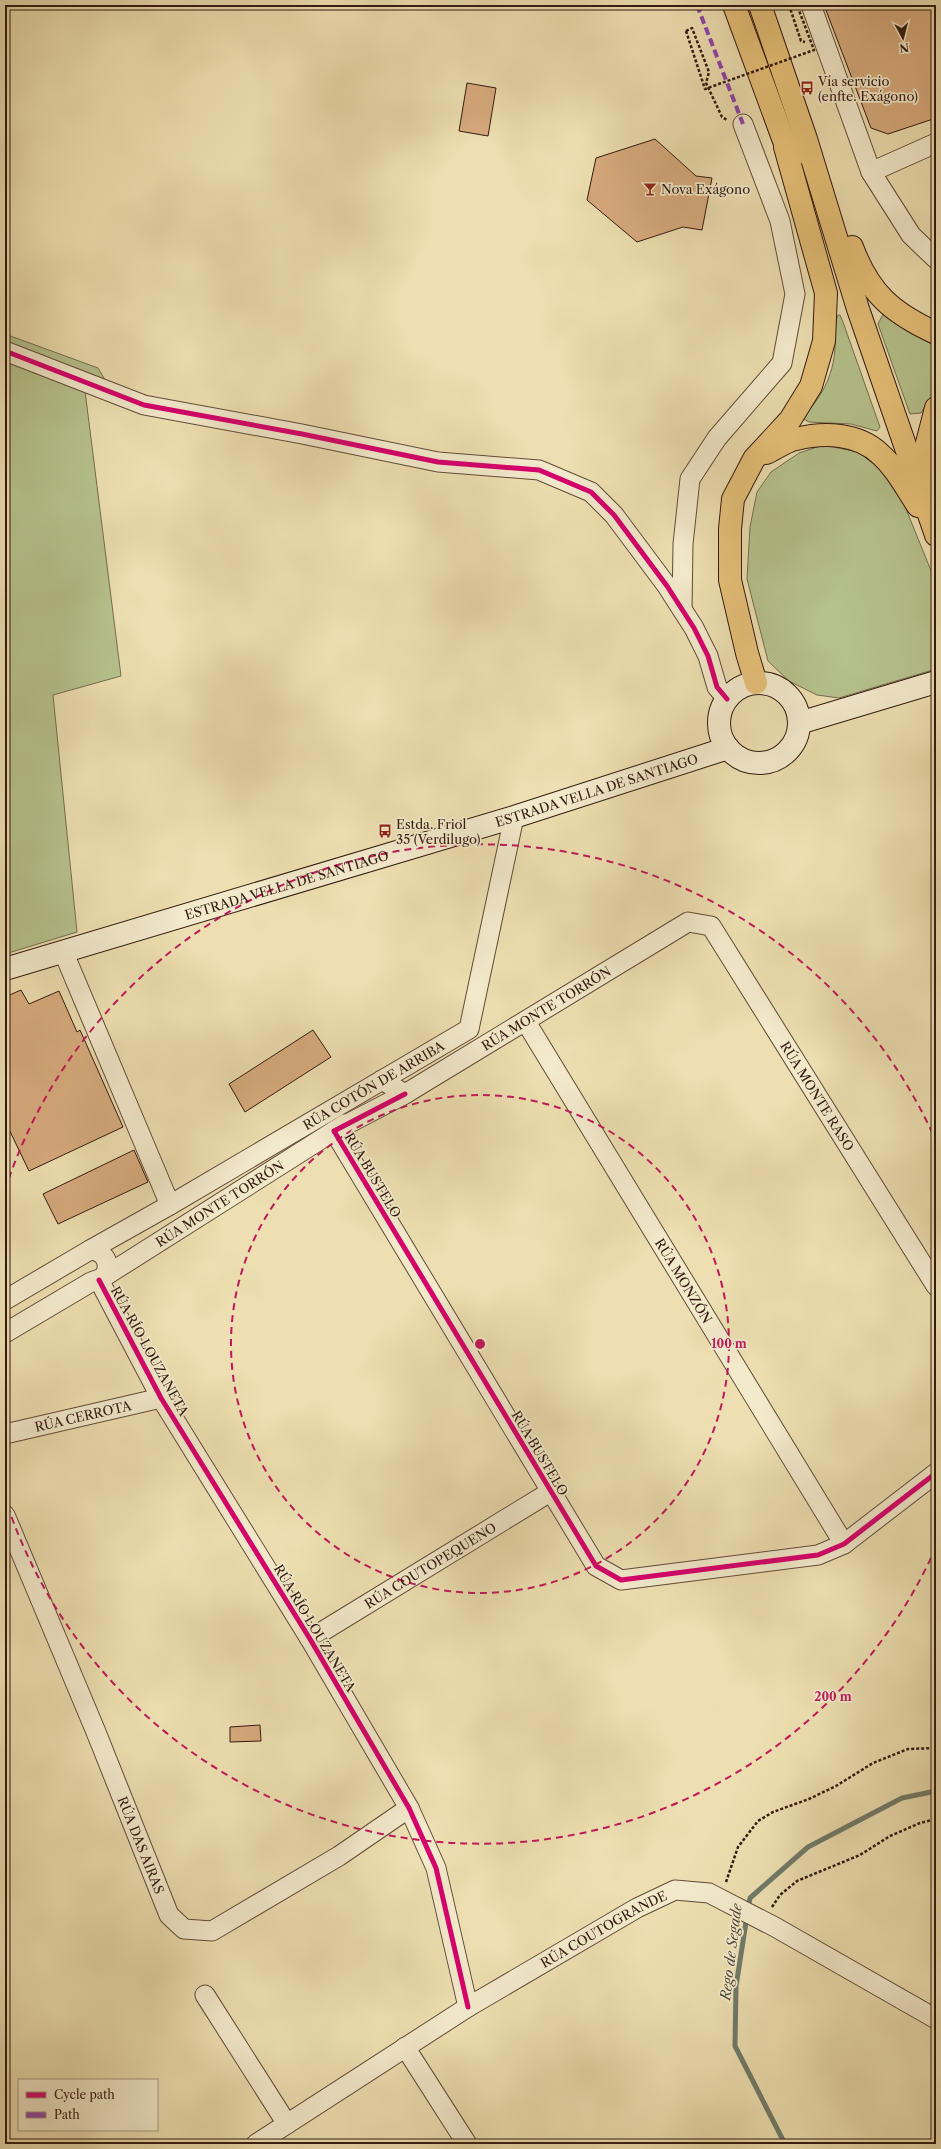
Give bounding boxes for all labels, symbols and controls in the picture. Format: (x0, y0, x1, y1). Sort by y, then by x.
north arrow (883, 18, 923, 58)
text: N (898, 40, 910, 56)
place label: Vía servicio (enfte. Exágono) (817, 73, 918, 104)
bus stop icon: Vía servicio (enfte. Exágono) (799, 80, 815, 96)
bar icon: Nova Exágono (642, 181, 658, 197)
place label: Nova Exágono (661, 181, 750, 197)
street label: ESTRADA VELLA DE SANTIAGO (493, 750, 700, 830)
place label: Estda. Friol 35 (Verdilugo) (396, 816, 481, 847)
bus stop icon: Estda. Friol 35 (Verdilugo) (377, 823, 393, 839)
street label: ESTRADA VELLA DE SANTIAGO (183, 847, 391, 923)
street label: RÚA MONTE TORRÓN (478, 963, 614, 1054)
street label: RÚA COTÓN DE ARRIBA (300, 1037, 447, 1133)
street label: RÚA MONTE RASO (777, 1038, 858, 1154)
street label: RÚA BUSTELO (341, 1130, 405, 1221)
street label: RÚA MONTE TORRÓN (153, 1157, 287, 1250)
street label: RÚA MONZÓN (652, 1236, 716, 1326)
street label: RÚA RÍO LOUZANETA (108, 1283, 193, 1419)
text: 100 m (711, 1336, 747, 1351)
centre of rings (473, 1337, 487, 1351)
street label: RÚA CERROTA (33, 1397, 133, 1435)
street label: RÚA BUSTELO (508, 1408, 572, 1499)
street label: RÚA COUTOPEQUENO (361, 1519, 499, 1612)
street label: RÚA RÍO LOUZANETA (271, 1561, 360, 1695)
text: 200 m (814, 1689, 852, 1704)
street label: RÚA DAS AIRAS (114, 1794, 168, 1896)
street label: RÚA COUTOGRANDE (538, 1887, 669, 1971)
water label: Rego de Segade (716, 1901, 746, 2002)
legend (18, 2079, 158, 2131)
text: Cycle path (54, 2087, 115, 2102)
text: Path (54, 2107, 80, 2122)

